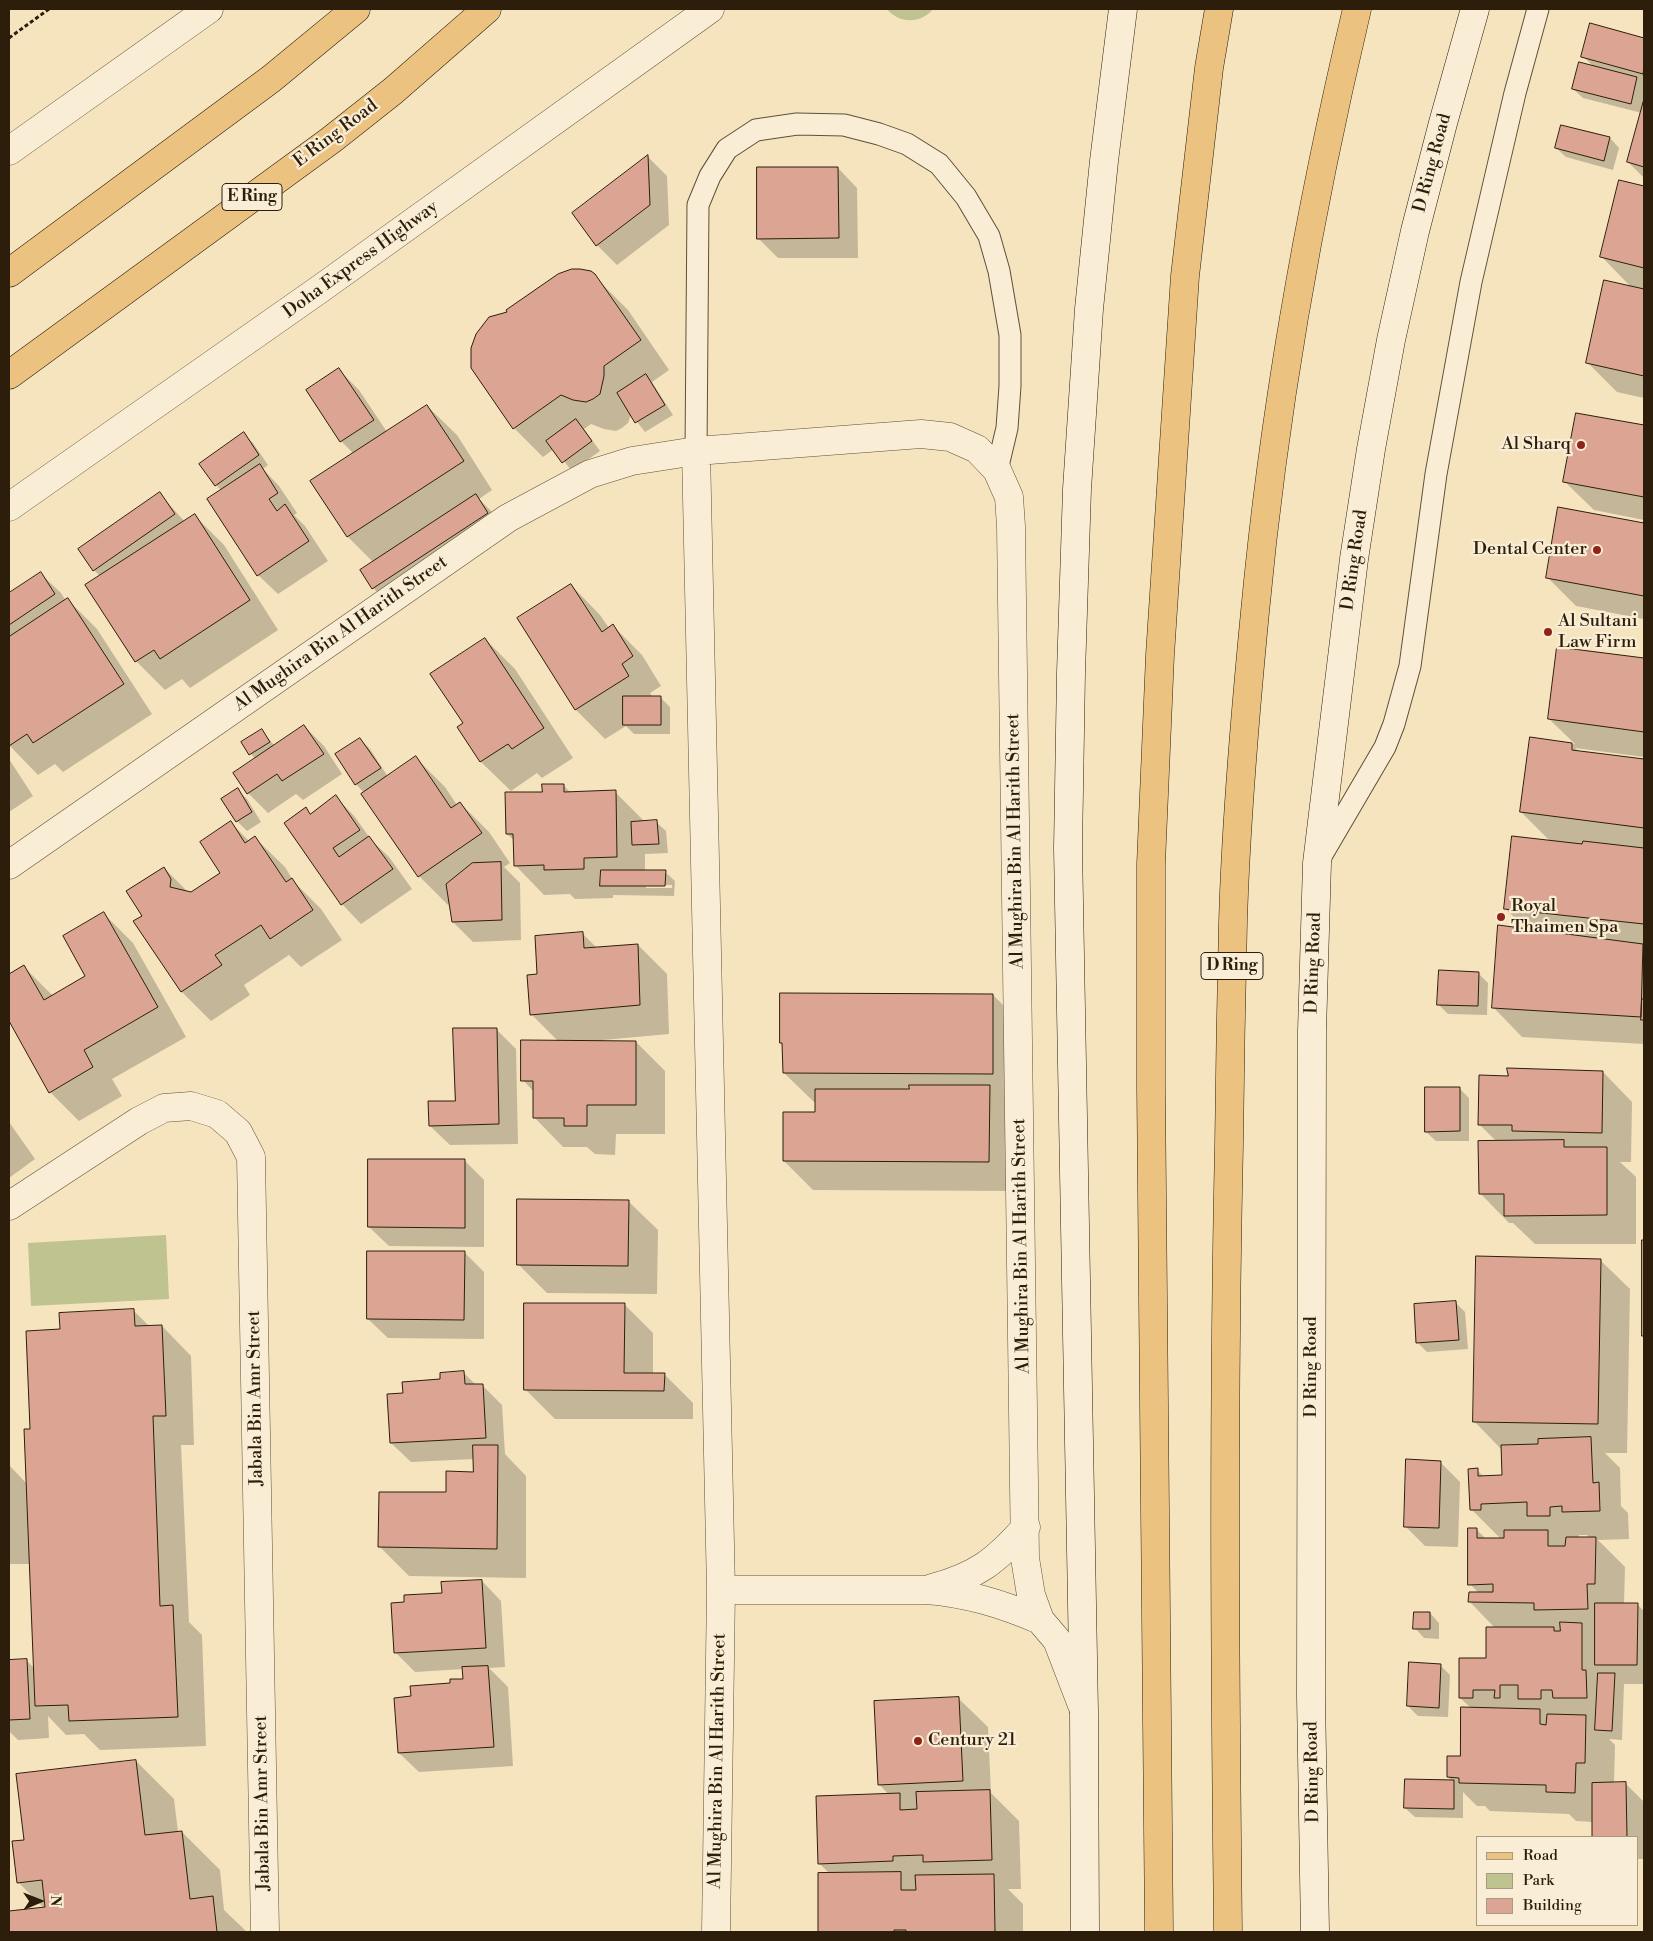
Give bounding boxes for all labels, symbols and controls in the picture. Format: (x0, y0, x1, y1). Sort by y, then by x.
street label: E Ring Road (290, 95, 382, 173)
street label: D Ring Road (1409, 111, 1457, 215)
road number: E Ring (222, 183, 282, 210)
street label: Doha Express Highway (279, 196, 443, 324)
place label: Al Sharq (1501, 434, 1571, 456)
marker: Al Sharq (1575, 439, 1587, 451)
street label: D Ring Road (1337, 508, 1373, 612)
place label: Dental Center (1473, 539, 1587, 561)
marker: Dental Center (1591, 544, 1603, 556)
street label: Al Mughira Bin Al Harith Street (230, 552, 452, 716)
place label: Al Sultani Law Firm (1558, 611, 1638, 654)
marker: Al Sultani Law Firm (1542, 626, 1554, 638)
street label: Al Mughira Bin Al Harith Street (1003, 713, 1029, 969)
place label: Royal Thaimen Spa (1511, 896, 1618, 939)
marker: Royal Thaimen Spa (1495, 911, 1507, 923)
street label: D Ring Road (1301, 912, 1327, 1014)
road number: D Ring (1201, 952, 1263, 979)
street label: Al Mughira Bin Al Harith Street (1009, 1118, 1035, 1374)
street label: Jabala Bin Amr Street (244, 1310, 268, 1486)
street label: D Ring Road (1301, 1316, 1323, 1418)
street label: Al Mughira Bin Al Harith Street (705, 1633, 731, 1889)
street label: Jabala Bin Amr Street (251, 1715, 275, 1891)
street label: D Ring Road (1301, 1721, 1325, 1823)
place label: Century 21 (928, 1730, 1016, 1752)
marker: Century 21 (912, 1735, 924, 1747)
legend (1476, 1836, 1638, 1926)
text: Road (1523, 1846, 1558, 1865)
text: Park (1523, 1871, 1554, 1890)
north arrow (15, 1876, 65, 1926)
text: N (46, 1895, 64, 1906)
text: Building (1523, 1896, 1582, 1915)

